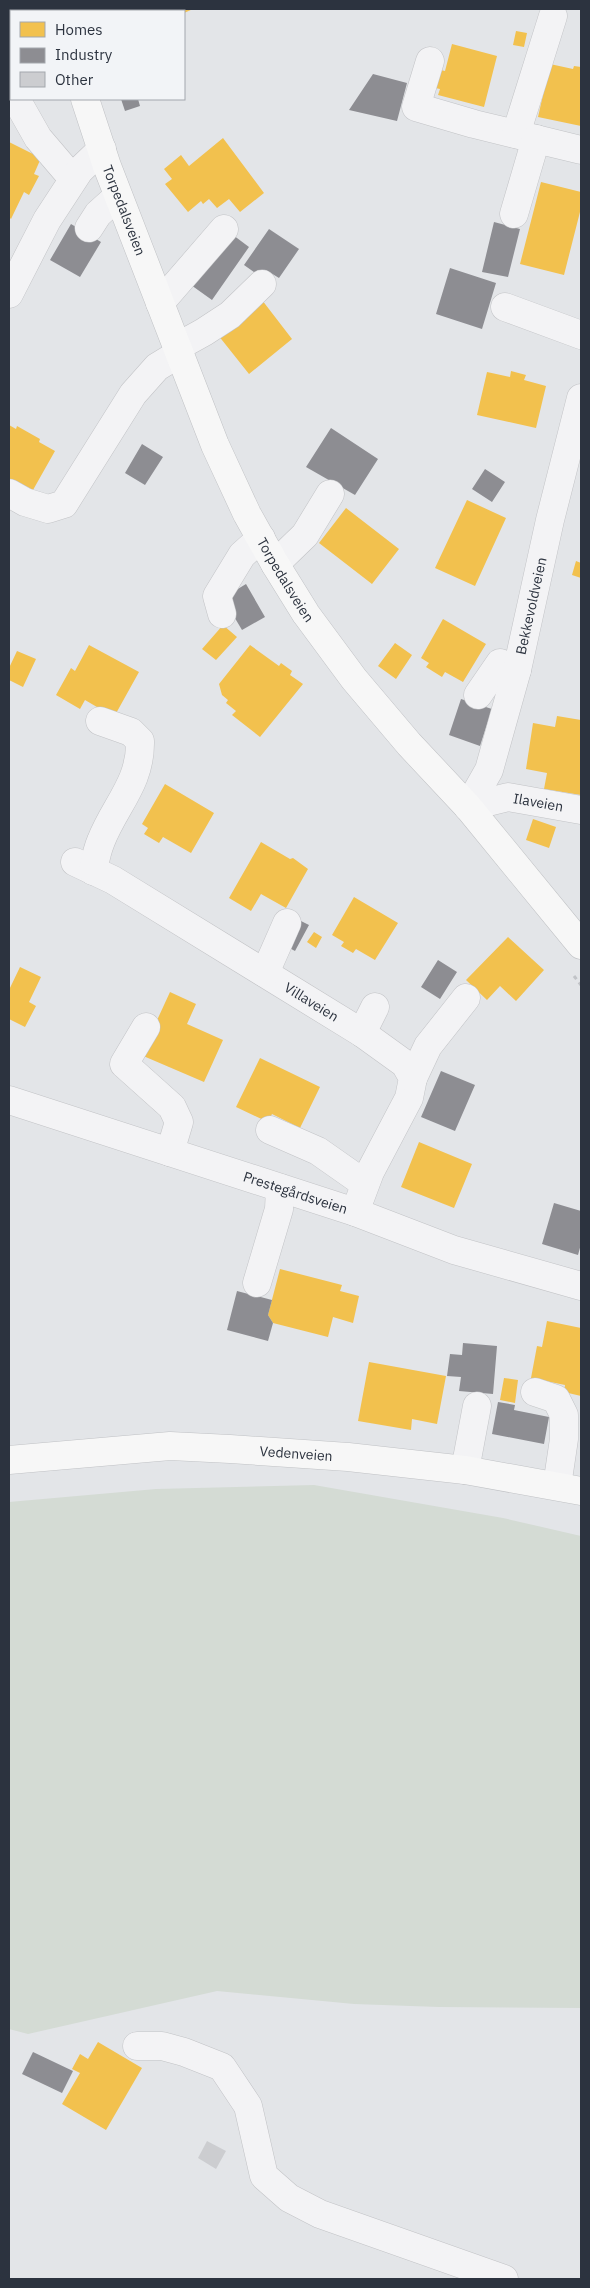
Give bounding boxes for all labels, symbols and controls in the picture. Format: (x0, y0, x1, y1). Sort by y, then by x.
legend (10, 10, 185, 100)
text: Homes (55, 20, 103, 39)
text: Industry (55, 45, 113, 64)
text: Other (55, 70, 94, 89)
street label: Torpedalsveien (98, 162, 150, 258)
street label: Torpedalsveien (253, 534, 318, 626)
street label: Bekkevoldveien (512, 556, 551, 656)
street label: Ilaveien (512, 789, 565, 816)
street label: Villaveien (281, 978, 342, 1025)
street label: Prestegårdsveien (241, 1167, 350, 1218)
street label: Vedenveien (259, 1442, 333, 1465)

